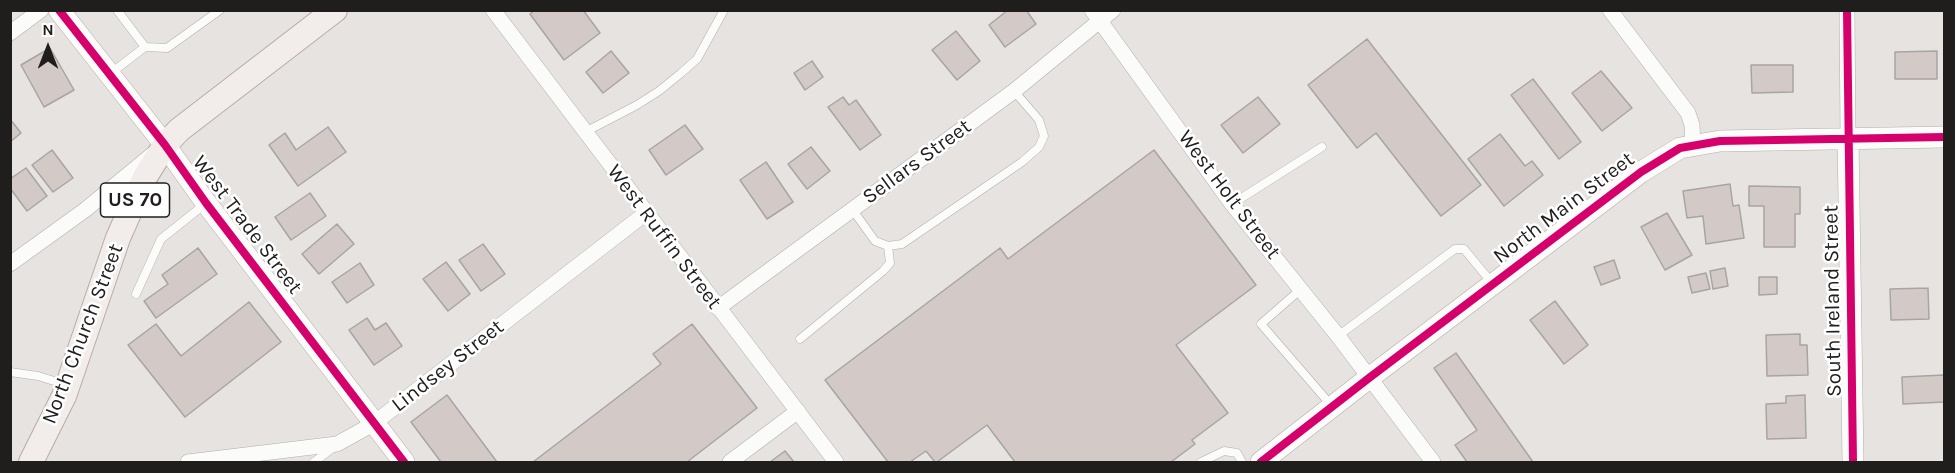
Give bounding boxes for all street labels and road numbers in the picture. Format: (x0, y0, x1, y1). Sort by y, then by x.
street label: Sellars Street (858, 114, 976, 210)
street label: West Holt Street (1172, 126, 1286, 264)
street label: North Main Street (1489, 147, 1639, 269)
street label: West Trade Street (187, 151, 307, 299)
street label: West Ruffin Street (601, 160, 727, 314)
road number: US 70 (100, 183, 170, 217)
street label: South Ireland Street (1819, 205, 1847, 397)
street label: North Church Street (37, 240, 129, 428)
street label: Lindsey Street (387, 314, 509, 418)

